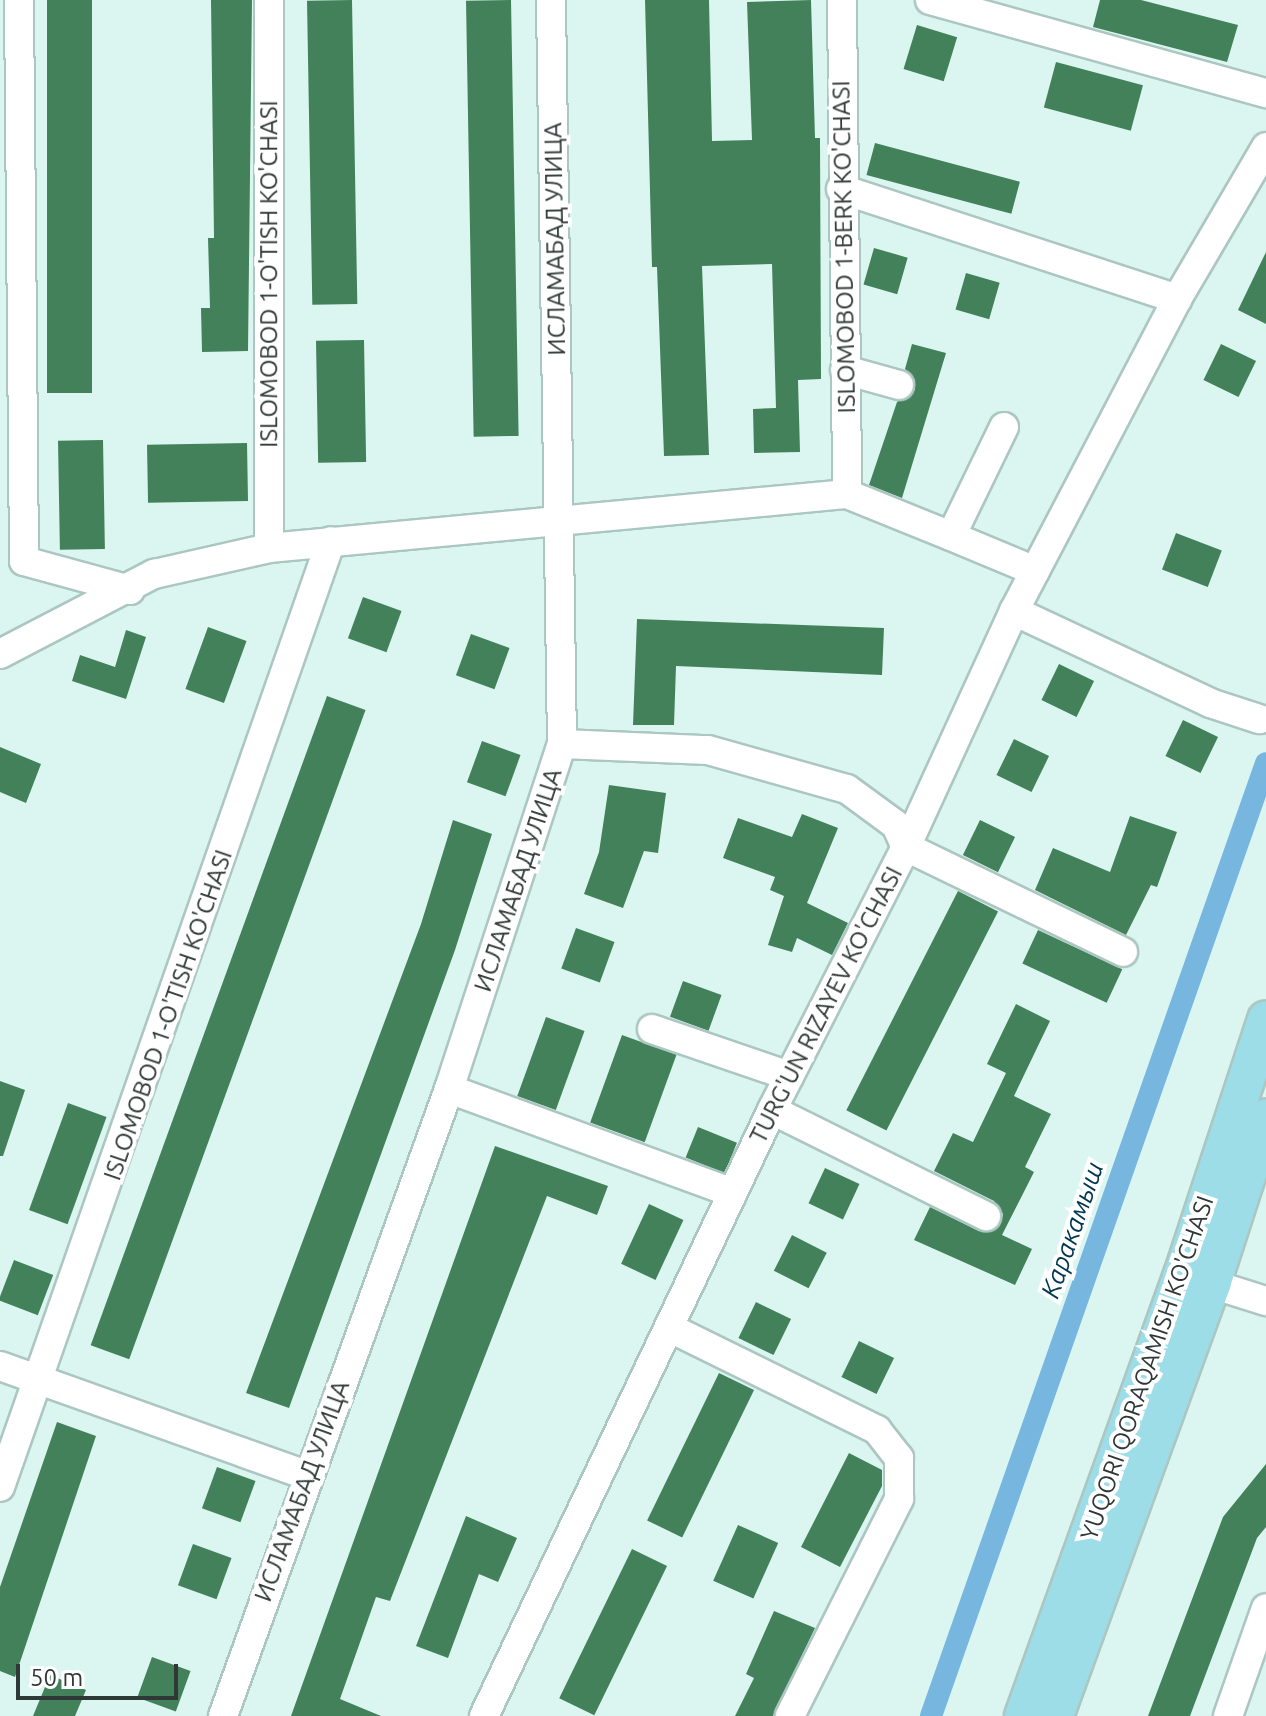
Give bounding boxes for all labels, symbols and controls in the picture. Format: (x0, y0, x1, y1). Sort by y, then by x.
street label: ISLOMOBOD 1-BERK KO'CHASI (827, 80, 861, 414)
street label: ISLOMOBOD 1-O'TISH KO'CHASI (255, 100, 283, 448)
street label: ИСЛАМАБАД УЛИЦА (539, 122, 571, 356)
street label: ИСЛАМАБАД УЛИЦА (468, 765, 568, 995)
street label: ISLOMOBOD 1-O'TISH KO'CHASI (98, 846, 238, 1184)
street label: TURG'UN RIZAYEV KO'CHASI (744, 862, 908, 1148)
water label: Каракамыш (1034, 1158, 1110, 1302)
street label: YUQORI QORAQAMISH KO'CHASI (1074, 1192, 1220, 1544)
street label: ИСЛАМАБАД УЛИЦА (249, 1377, 355, 1605)
scale bar (20, 1648, 182, 1698)
text: 50 m (30, 1664, 83, 1691)

